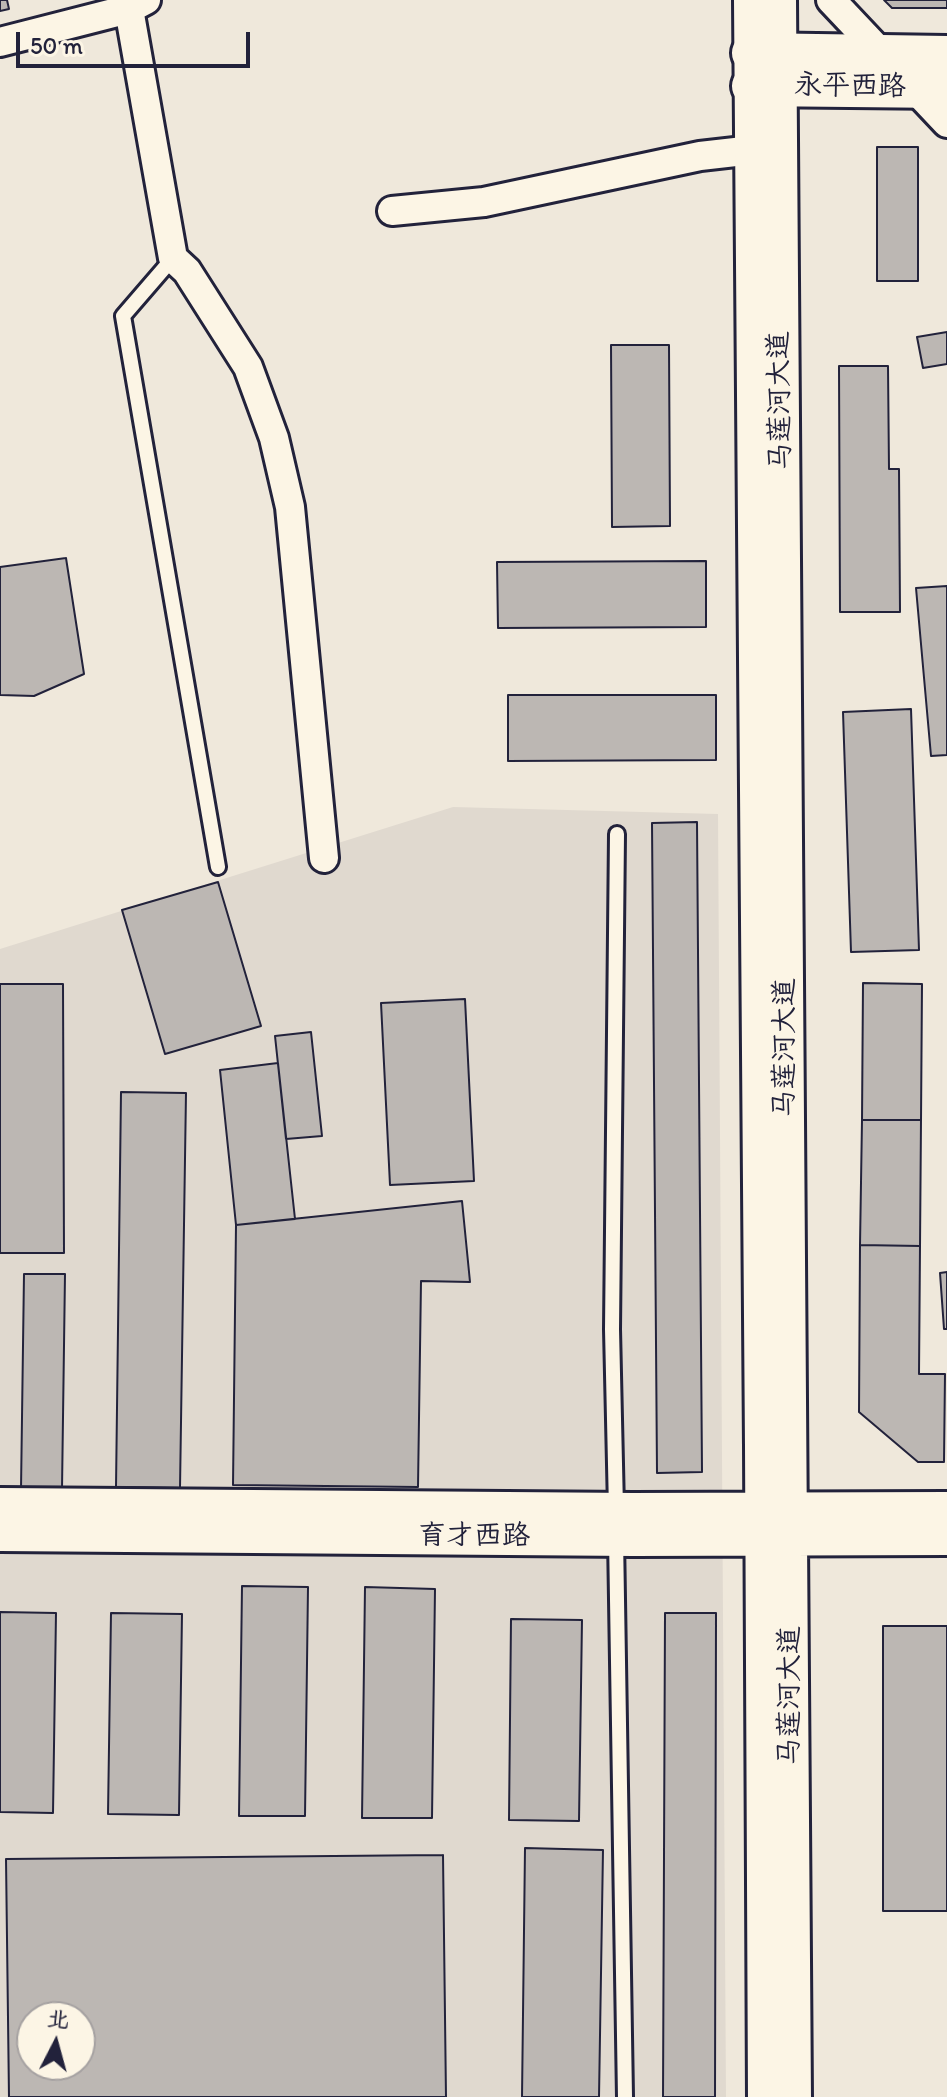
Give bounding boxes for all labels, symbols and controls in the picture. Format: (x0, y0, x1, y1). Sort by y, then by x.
scale bar (20, 16, 254, 66)
text: 50 m (30, 31, 83, 60)
street label: 永平西路 (794, 69, 906, 105)
street label: 马莲河大道 (763, 331, 799, 471)
street label: 马莲河大道 (769, 978, 803, 1118)
street label: 育才西路 (418, 1520, 530, 1554)
street label: 马莲河大道 (774, 1626, 808, 1766)
north arrow (16, 2001, 96, 2081)
text: 北 (46, 2004, 71, 2033)

